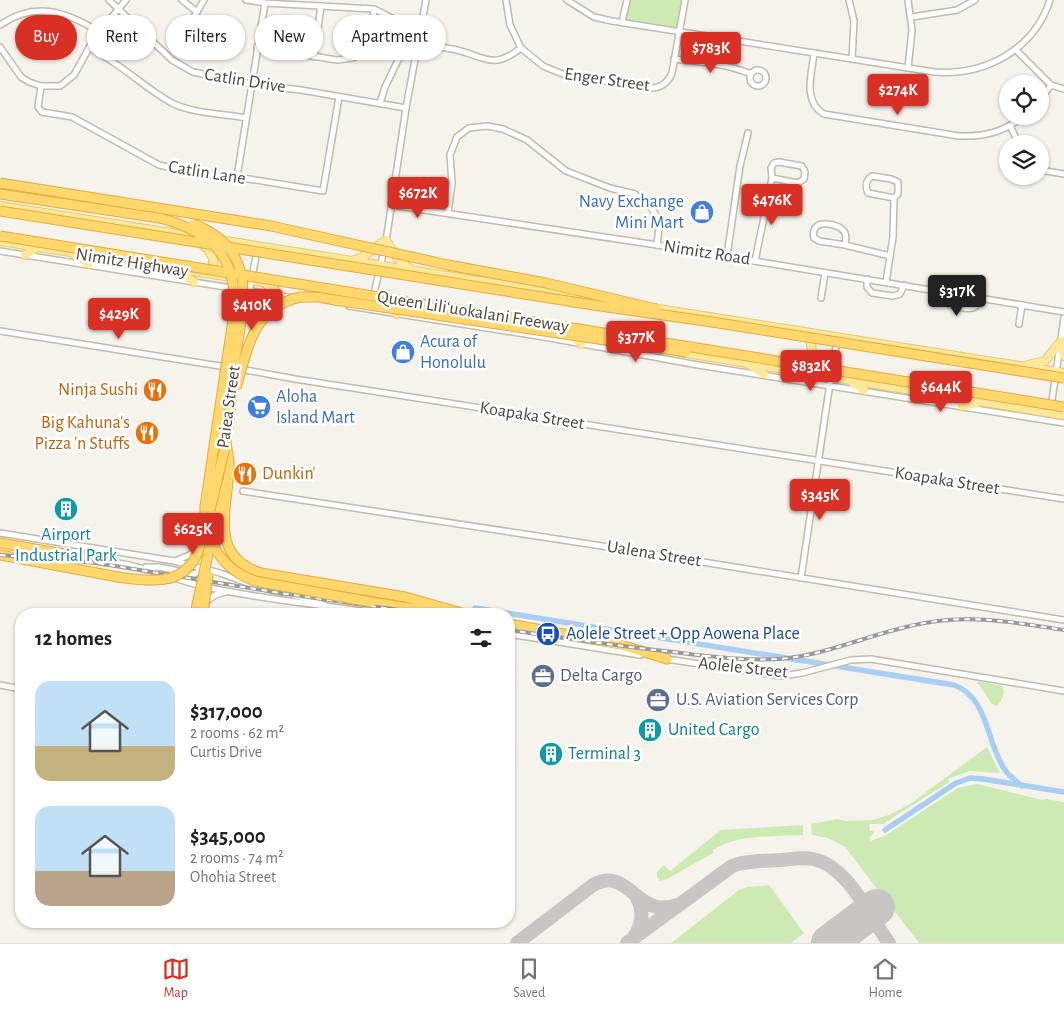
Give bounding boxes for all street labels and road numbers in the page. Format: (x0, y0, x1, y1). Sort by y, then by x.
street label: Enger Street (563, 65, 651, 95)
street label: Catlin Drive (203, 66, 287, 96)
street label: Catlin Lane (167, 158, 247, 188)
street label: Nimitz Road (662, 237, 752, 269)
street label: Nimitz Highway (74, 245, 190, 281)
street label: Queen Liliʻuokalani Freeway (376, 288, 570, 336)
street label: Paiea Street (214, 364, 244, 450)
street label: Koapaka Street (478, 399, 586, 433)
street label: Koapaka Street (893, 464, 1001, 498)
street label: Ualena Street (606, 538, 703, 570)
street label: Aolele Street (697, 654, 789, 682)

